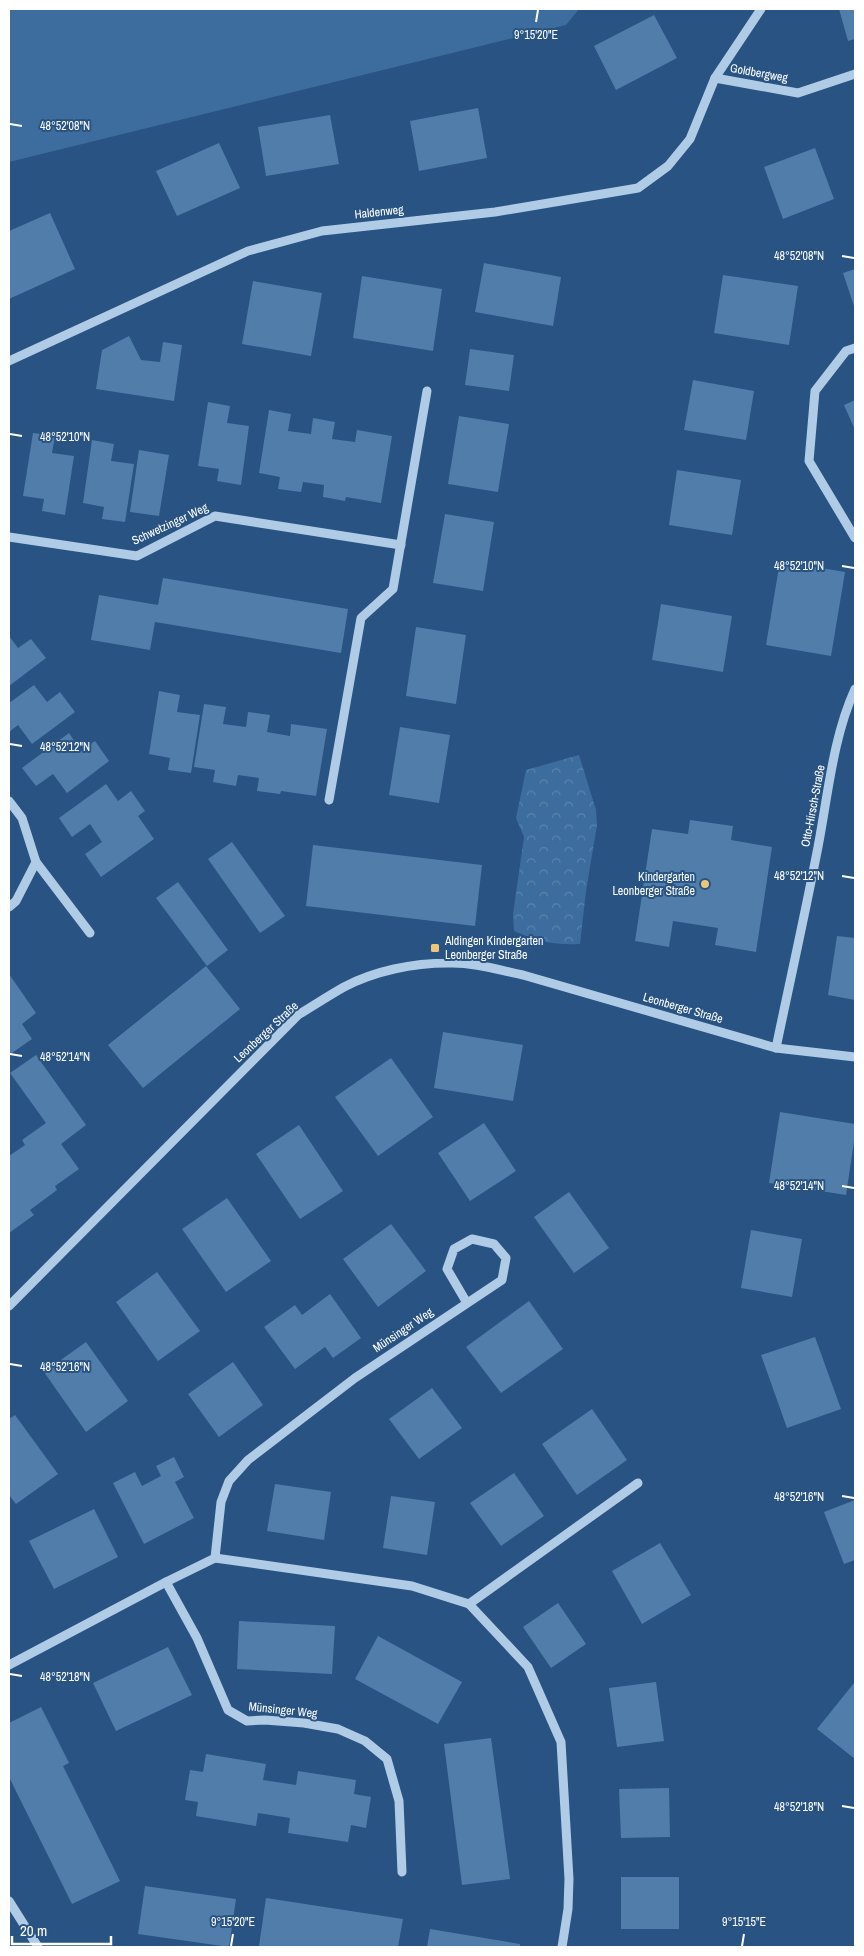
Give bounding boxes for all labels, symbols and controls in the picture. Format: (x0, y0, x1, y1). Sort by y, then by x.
text: 9°15'20"E (514, 27, 558, 43)
street label: Goldbergweg (729, 60, 790, 86)
text: 48°52'08"N (40, 118, 90, 134)
street label: Haldenweg (354, 201, 405, 223)
text: 48°52'08"N (774, 248, 824, 264)
text: 48°52'10"N (40, 429, 90, 445)
street label: Schwetzinger Weg (129, 499, 211, 549)
text: 48°52'10"N (774, 558, 824, 574)
text: 48°52'12"N (40, 739, 90, 755)
street label: Otto-Hirsch-Straße (797, 764, 829, 848)
text: 48°52'12"N (774, 868, 824, 884)
place label: Kindergarten Leonberger Straße (612, 869, 695, 899)
marker: Kindergarten Leonberger Straße (699, 878, 711, 890)
place label: Aldingen Kindergarten Leonberger Straße (444, 933, 543, 963)
marker: Aldingen Kindergarten Leonberger Straße (429, 942, 441, 954)
street label: Leonberger Straße (641, 989, 725, 1027)
street label: Leonberger Straße (230, 998, 302, 1066)
text: 48°52'14"N (40, 1049, 90, 1065)
text: 48°52'14"N (774, 1178, 824, 1194)
street label: Münsinger Weg (370, 1304, 437, 1356)
text: 48°52'16"N (40, 1359, 90, 1375)
text: 48°52'16"N (774, 1489, 824, 1505)
text: 48°52'18"N (40, 1669, 90, 1685)
street label: Münsinger Weg (248, 1698, 319, 1722)
text: 48°52'18"N (774, 1799, 824, 1815)
scale bar (12, 1914, 111, 1946)
text: 9°15'20"E (211, 1914, 255, 1930)
text: 9°15'15"E (722, 1914, 766, 1930)
text: 20 m (20, 1920, 47, 1941)

